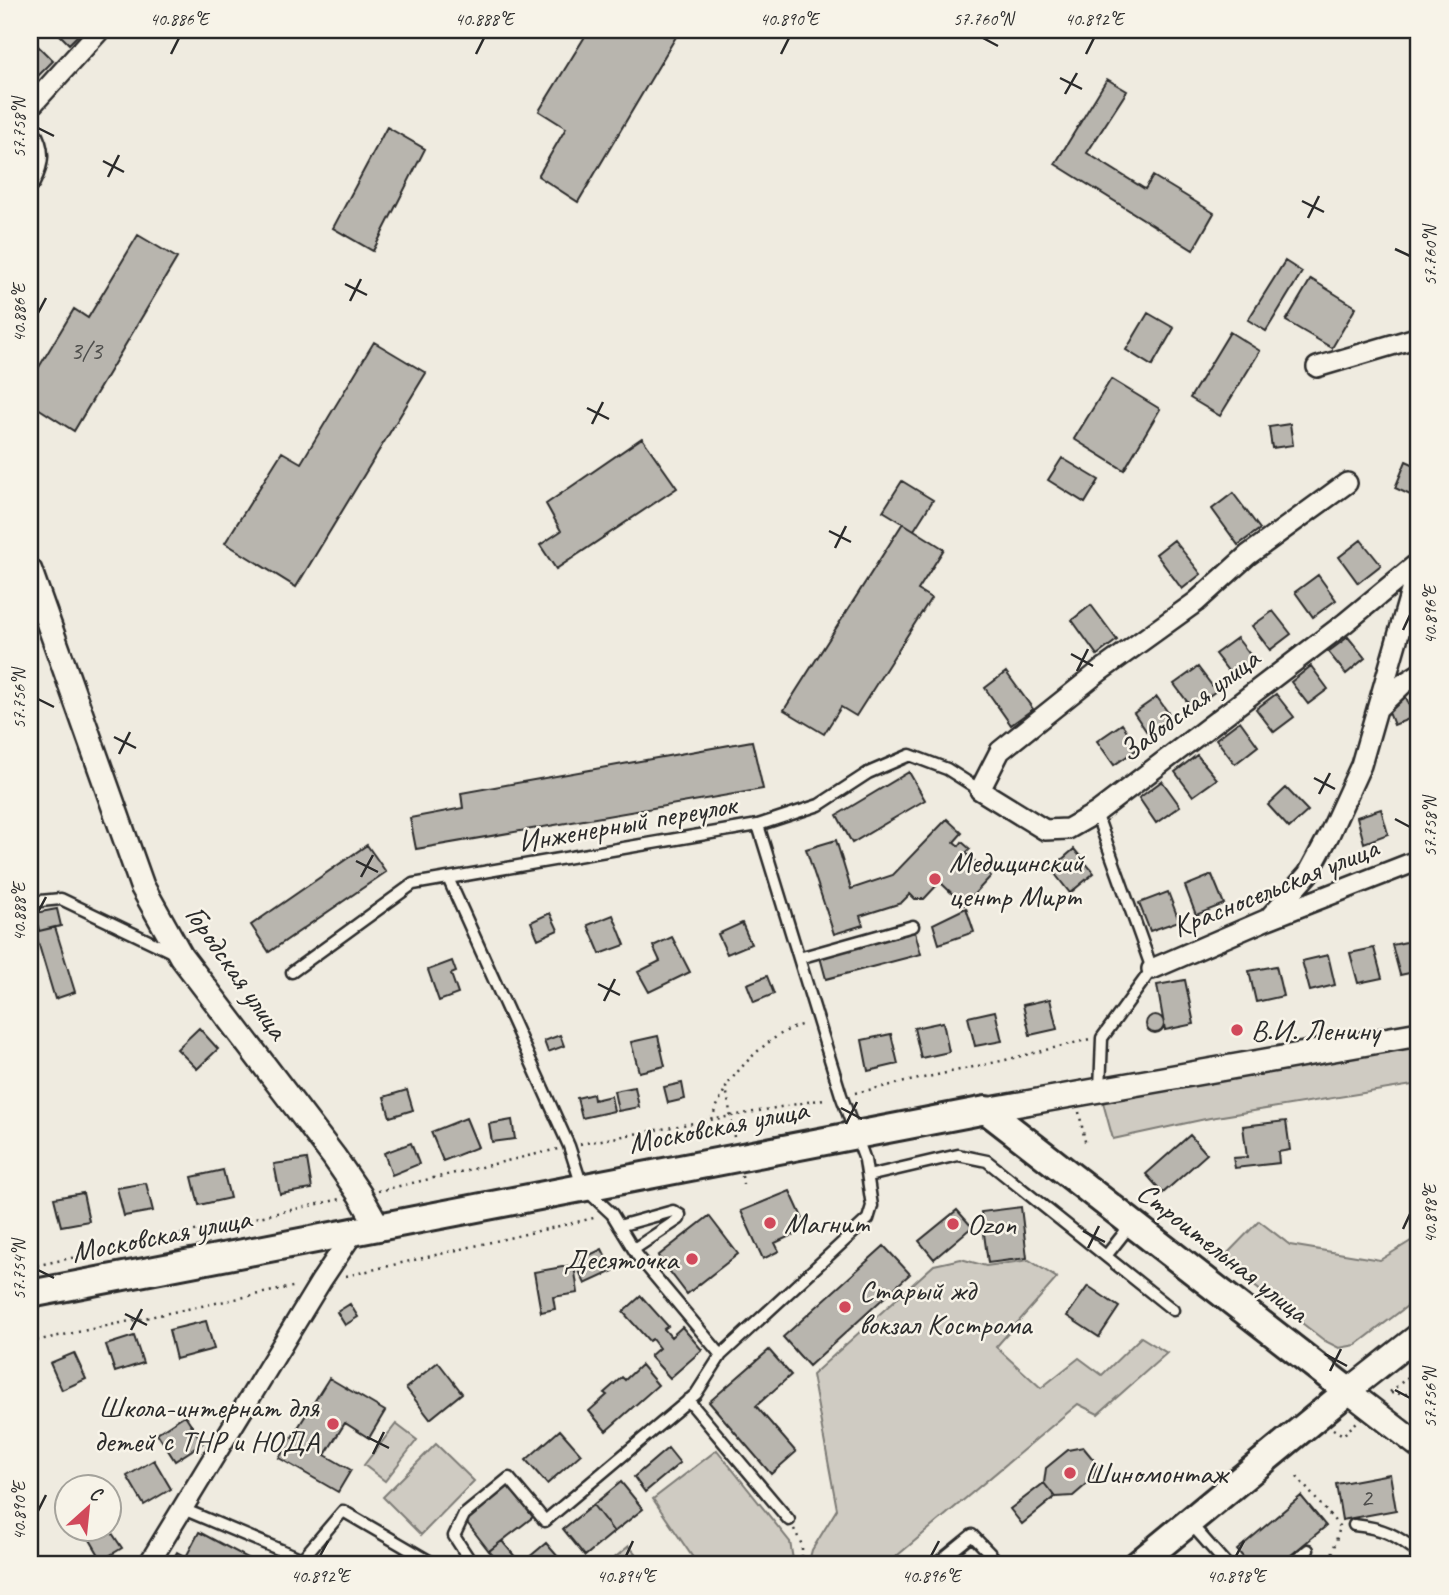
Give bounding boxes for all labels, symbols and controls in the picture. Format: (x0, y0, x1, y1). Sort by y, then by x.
text: 40.886°E (150, 8, 211, 30)
text: 40.888°E (455, 8, 516, 30)
text: 40.890°E (760, 8, 821, 30)
text: 57.760°N (953, 8, 1016, 30)
text: 40.892°E (1065, 8, 1126, 30)
text: 57.758°N (8, 95, 30, 158)
text: 57.760°N (1419, 223, 1441, 286)
text: 40.886°E (8, 281, 30, 342)
house number: 3/3 (70, 334, 104, 367)
text: 40.896°E (1419, 583, 1441, 644)
street label: Заводская улица (1111, 639, 1268, 770)
text: 57.756°N (8, 666, 30, 729)
street label: Инженерный переулок (515, 785, 742, 861)
text: 57.758°N (1419, 794, 1441, 857)
street label: Красносельская улица (1167, 828, 1385, 946)
place label: Медицинский центр Мирт (949, 843, 1085, 915)
marker: Медицинский центр Мирт (927, 871, 943, 887)
text: 40.888°E (8, 880, 30, 941)
street label: Городская улица (177, 897, 298, 1048)
place label: В.И. Ленину (1251, 1011, 1382, 1049)
marker: В.И. Ленину (1229, 1022, 1245, 1038)
street label: Московская улица (625, 1090, 813, 1162)
street label: Строительная улица (1130, 1173, 1318, 1332)
text: 40.898°E (1419, 1182, 1441, 1243)
street label: Московская улица (68, 1199, 256, 1271)
place label: Магнит (784, 1204, 870, 1242)
place label: Ozon (967, 1205, 1017, 1243)
marker: Магнит (762, 1215, 778, 1231)
marker: Ozon (945, 1216, 961, 1232)
text: 57.754°N (8, 1237, 30, 1300)
place label: Десяточка (564, 1240, 680, 1278)
marker: Десяточка (684, 1251, 700, 1267)
place label: Старый жд вокзал Кострома (859, 1271, 1033, 1343)
marker: Старый жд вокзал Кострома (837, 1299, 853, 1315)
text: 57.756°N (1419, 1365, 1441, 1428)
place label: Школа-интернат для детей с ТНР и НОДА (94, 1388, 320, 1460)
marker: Школа-интернат для детей с ТНР и НОДА (325, 1416, 341, 1432)
place label: Шиномонтаж (1084, 1454, 1230, 1492)
marker: Шиномонтаж (1062, 1465, 1078, 1481)
north arrow (52, 1472, 122, 1542)
text: 40.890°E (8, 1479, 30, 1540)
text: С (86, 1481, 107, 1508)
house number: 2 (1360, 1481, 1374, 1514)
text: 40.892°E (291, 1565, 352, 1587)
text: 40.894°E (597, 1565, 658, 1587)
text: 40.896°E (902, 1565, 963, 1587)
text: 40.898°E (1207, 1565, 1268, 1587)

